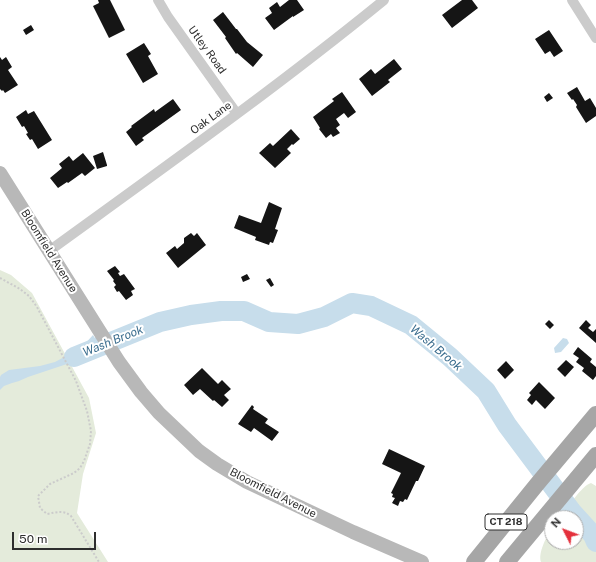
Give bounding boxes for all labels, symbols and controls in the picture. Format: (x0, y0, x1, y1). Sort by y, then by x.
street label: Utley Road (185, 23, 229, 77)
street label: Oak Lane (188, 99, 234, 137)
street label: Bloomfield Avenue (18, 207, 80, 295)
water label: Wash Brook (81, 322, 145, 360)
water label: Wash Brook (407, 322, 465, 374)
street label: Bloomfield Avenue (227, 465, 319, 521)
north arrow (544, 510, 584, 550)
road number: CT 218 (485, 514, 527, 530)
text: N (548, 515, 563, 530)
scale bar (14, 524, 98, 550)
text: 50 m (19, 532, 47, 546)

